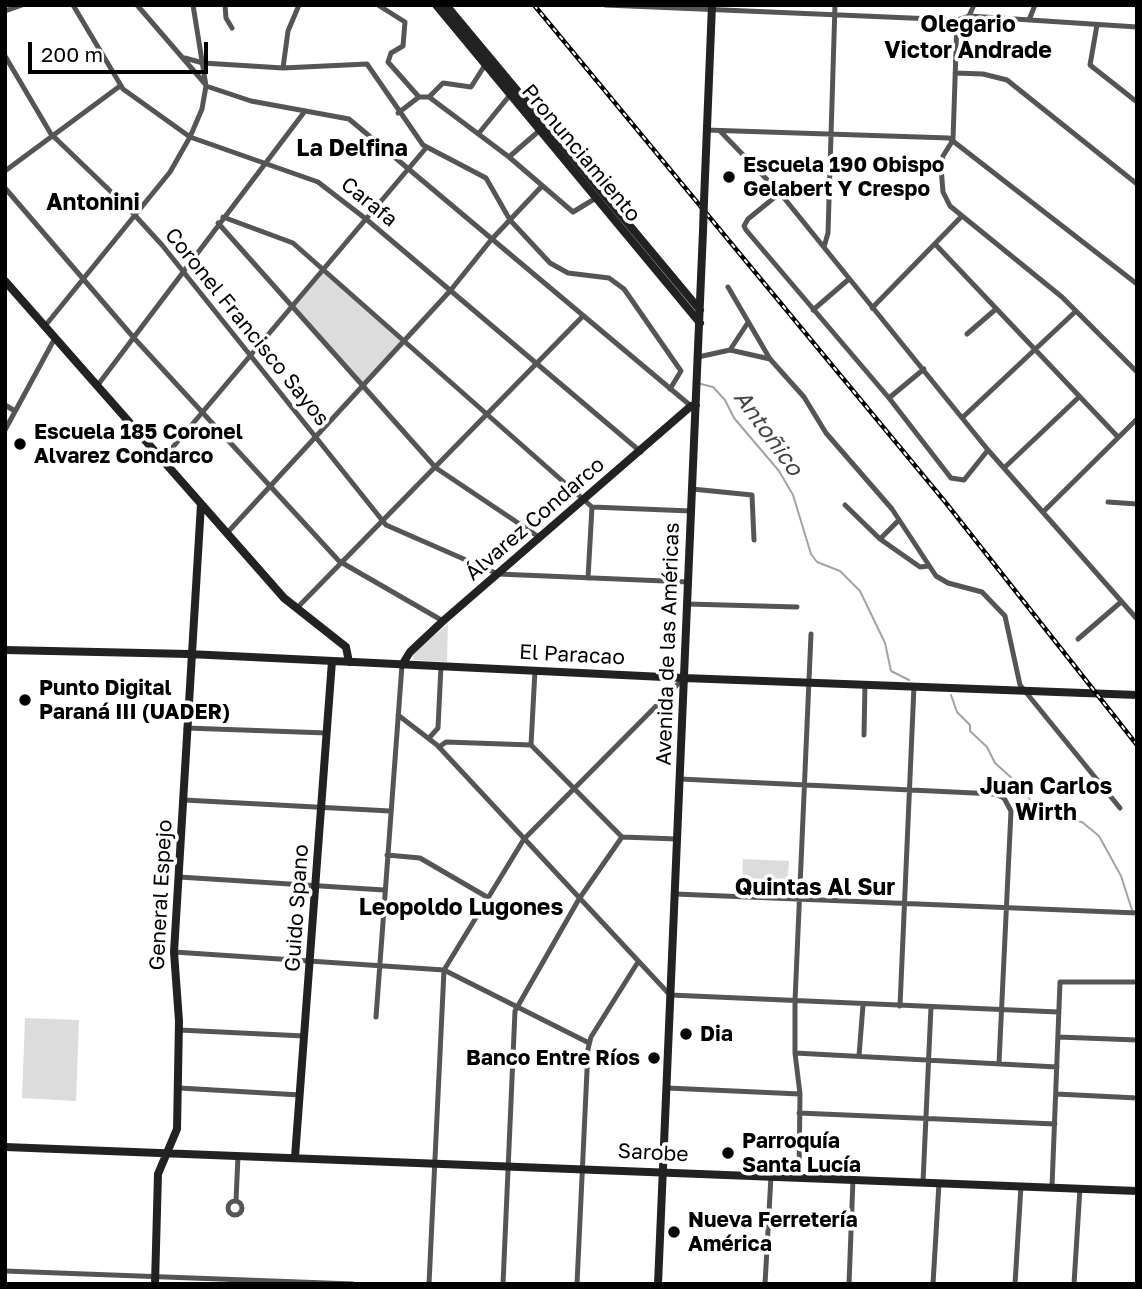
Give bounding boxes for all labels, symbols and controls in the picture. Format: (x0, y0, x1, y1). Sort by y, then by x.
district label: Olegario Victor Andrade (884, 11, 1052, 65)
scale bar (32, 28, 212, 72)
text: 200 m (41, 41, 103, 67)
street label: Pronunciamiento (516, 79, 646, 227)
district label: La Delfina (296, 135, 408, 163)
place label: Escuela 190 Obispo Gelabert Y Crespo (743, 152, 944, 202)
marker: Escuela 190 Obispo Gelabert Y Crespo (721, 169, 737, 185)
street label: Carafa (336, 172, 402, 232)
district label: Antonini (46, 189, 140, 217)
street label: Coronel Francisco Sayos (159, 223, 335, 431)
water label: Antoñico (728, 385, 808, 481)
place label: Escuela 185 Coronel Alvarez Condarco (34, 419, 243, 469)
marker: Escuela 185 Coronel Alvarez Condarco (12, 436, 28, 452)
street label: Álvarez Condarco (460, 452, 610, 586)
street label: Avenida de las Américas (651, 522, 685, 766)
street label: El Paracao (518, 640, 626, 670)
place label: Punto Digital Paraná III (UADER) (39, 675, 230, 725)
marker: Punto Digital Paraná III (UADER) (17, 692, 33, 708)
district label: Juan Carlos Wirth (980, 773, 1112, 827)
street label: General Espejo (144, 819, 178, 971)
street label: Guido Spano (280, 843, 314, 973)
district label: Quintas Al Sur (735, 874, 895, 902)
district label: Leopoldo Lugones (359, 894, 563, 922)
place label: Dia (700, 1021, 733, 1047)
marker: Dia (678, 1026, 694, 1042)
place label: Banco Entre Ríos (466, 1045, 640, 1071)
marker: Banco Entre Ríos (646, 1050, 662, 1066)
place label: Parroquía Santa Lucía (742, 1128, 861, 1178)
street label: Sarobe (617, 1139, 689, 1167)
marker: Parroquía Santa Lucía (720, 1145, 736, 1161)
place label: Nueva Ferretería América (688, 1207, 858, 1257)
marker: Nueva Ferretería América (666, 1224, 682, 1240)

